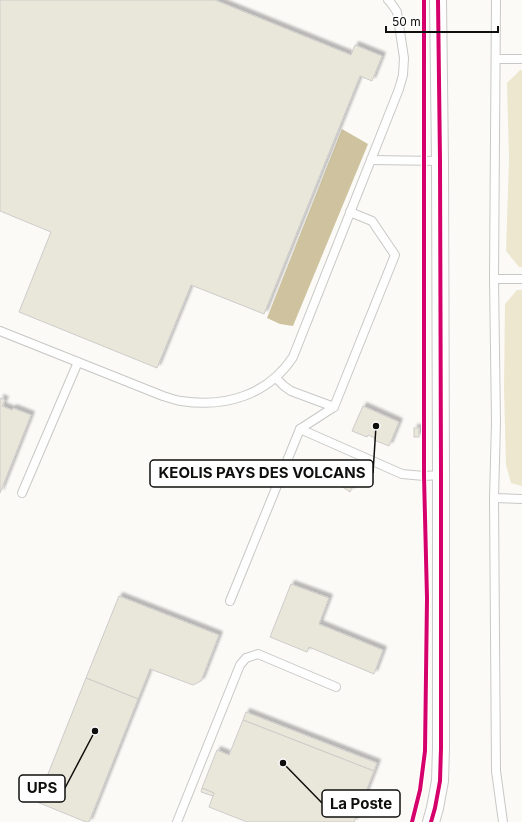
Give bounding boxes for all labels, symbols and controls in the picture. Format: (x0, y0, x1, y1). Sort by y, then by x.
scale bar (386, 8, 498, 34)
text: 50 m (392, 14, 421, 29)
callout: KEOLIS PAYS DES VOLCANS (150, 460, 373, 487)
text: KEOLIS PAYS DES VOLCANS (158, 463, 366, 482)
callout: UPS (19, 775, 65, 802)
text: UPS (27, 778, 57, 797)
callout: La Poste (322, 790, 400, 817)
text: La Poste (330, 794, 392, 813)

